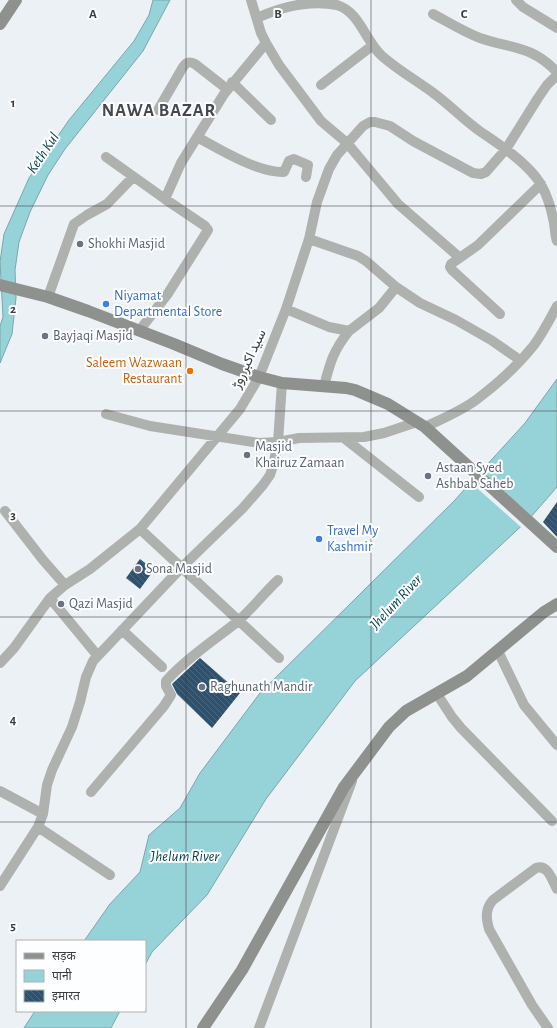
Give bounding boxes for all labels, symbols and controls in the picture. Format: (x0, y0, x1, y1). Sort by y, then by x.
text: A (89, 8, 97, 21)
text: B (274, 8, 282, 21)
text: C (461, 8, 468, 21)
text: 1 (11, 97, 15, 110)
district label: NAWA BAZAR (102, 102, 216, 120)
water label: Keth Kul (24, 130, 62, 176)
place label: Shokhi Masjid (88, 237, 165, 251)
marker: Shokhi Masjid (75, 239, 85, 249)
place label: Niyamat Departmental Store (114, 289, 222, 319)
marker: Niyamat Departmental Store (101, 299, 111, 309)
text: 2 (10, 303, 16, 316)
street label: سید اکبر روڑ (229, 327, 270, 392)
place label: Bayjaqi Masjid (53, 329, 133, 343)
marker: Bayjaqi Masjid (40, 331, 50, 341)
place label: Saleem Wazwaan Restaurant (86, 356, 183, 386)
marker: Saleem Wazwaan Restaurant (185, 366, 195, 376)
place label: Masjid Khairuz Zamaan (255, 440, 344, 470)
marker: Masjid Khairuz Zamaan (242, 450, 252, 460)
place label: Astaan Syed Ashbab Saheb (436, 461, 513, 491)
marker: Astaan Syed Ashbab Saheb (423, 471, 433, 481)
text: 3 (10, 509, 16, 522)
place label: Travel My Kashmir (327, 524, 378, 554)
marker: Travel My Kashmir (314, 534, 324, 544)
place label: Sona Masjid (146, 562, 212, 576)
marker: Sona Masjid (133, 564, 143, 574)
water label: Jhelum River (366, 571, 426, 633)
place label: Qazi Masjid (69, 597, 133, 611)
marker: Qazi Masjid (56, 599, 66, 609)
place label: Raghunath Mandir (210, 680, 313, 694)
marker: Raghunath Mandir (197, 682, 207, 692)
text: 4 (10, 714, 17, 727)
water label: Jhelum River (150, 849, 220, 864)
text: 5 (10, 920, 16, 933)
legend (16, 940, 146, 1012)
text: सड़क (52, 950, 77, 963)
text: पानी (52, 968, 73, 982)
text: इमारत (52, 990, 81, 1003)

